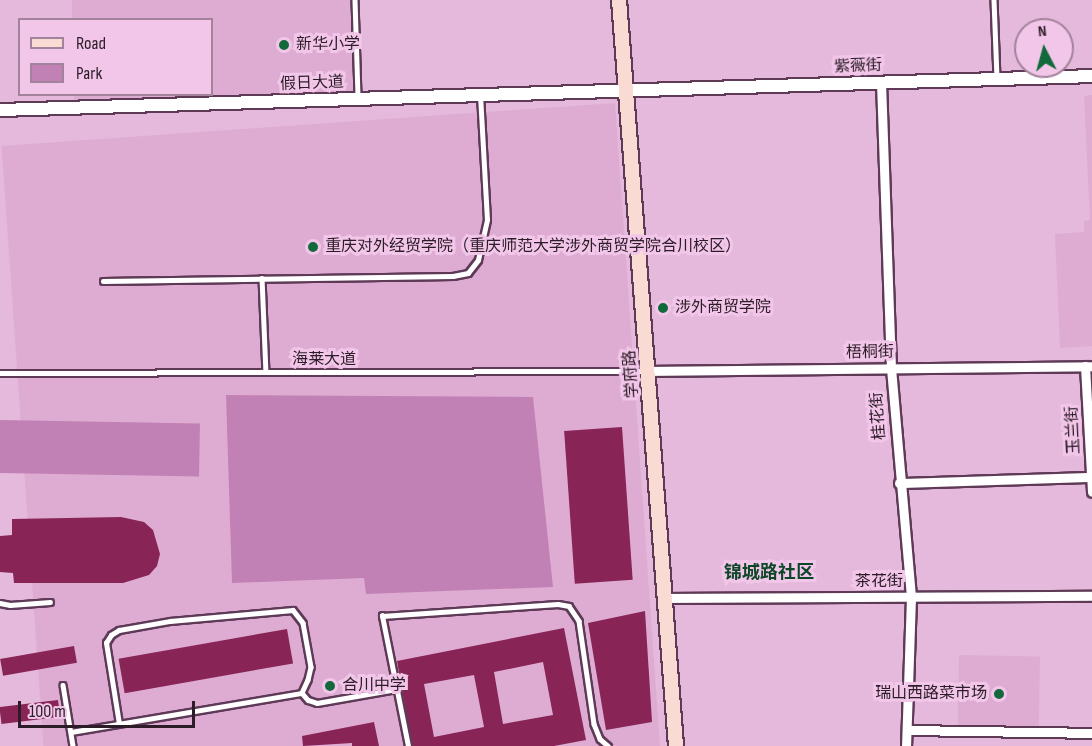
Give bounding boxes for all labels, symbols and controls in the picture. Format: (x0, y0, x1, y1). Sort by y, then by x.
legend (18, 18, 213, 96)
north arrow (1014, 18, 1074, 78)
text: N (1037, 22, 1048, 41)
text: Road (76, 33, 106, 54)
place label: 新华小学 (296, 35, 360, 55)
marker: 新华小学 (277, 38, 291, 52)
street label: 紫薇街 (834, 57, 882, 77)
text: Park (76, 63, 102, 84)
street label: 假日大道 (280, 73, 344, 95)
place label: 重庆对外经贸学院（重庆师范大学涉外商贸学院合川校区） (325, 237, 741, 257)
marker: 重庆对外经贸学院（重庆师范大学涉外商贸学院合川校区） (306, 240, 320, 254)
place label: 涉外商贸学院 (675, 298, 771, 318)
marker: 涉外商贸学院 (656, 301, 670, 315)
street label: 梧桐街 (846, 343, 894, 363)
street label: 学府路 (621, 349, 643, 399)
street label: 海莱大道 (292, 350, 356, 370)
street label: 桂花街 (868, 391, 890, 441)
street label: 玉兰街 (1063, 406, 1085, 454)
district label: 锦城路社区 (724, 562, 814, 584)
street label: 茶花街 (855, 572, 903, 592)
place label: 合川中学 (342, 676, 406, 696)
marker: 合川中学 (323, 679, 337, 693)
place label: 瑞山西路菜市场 (875, 684, 987, 704)
marker: 瑞山西路菜市场 (992, 687, 1006, 701)
scale bar (21, 689, 198, 727)
text: 100 m (29, 701, 66, 722)

